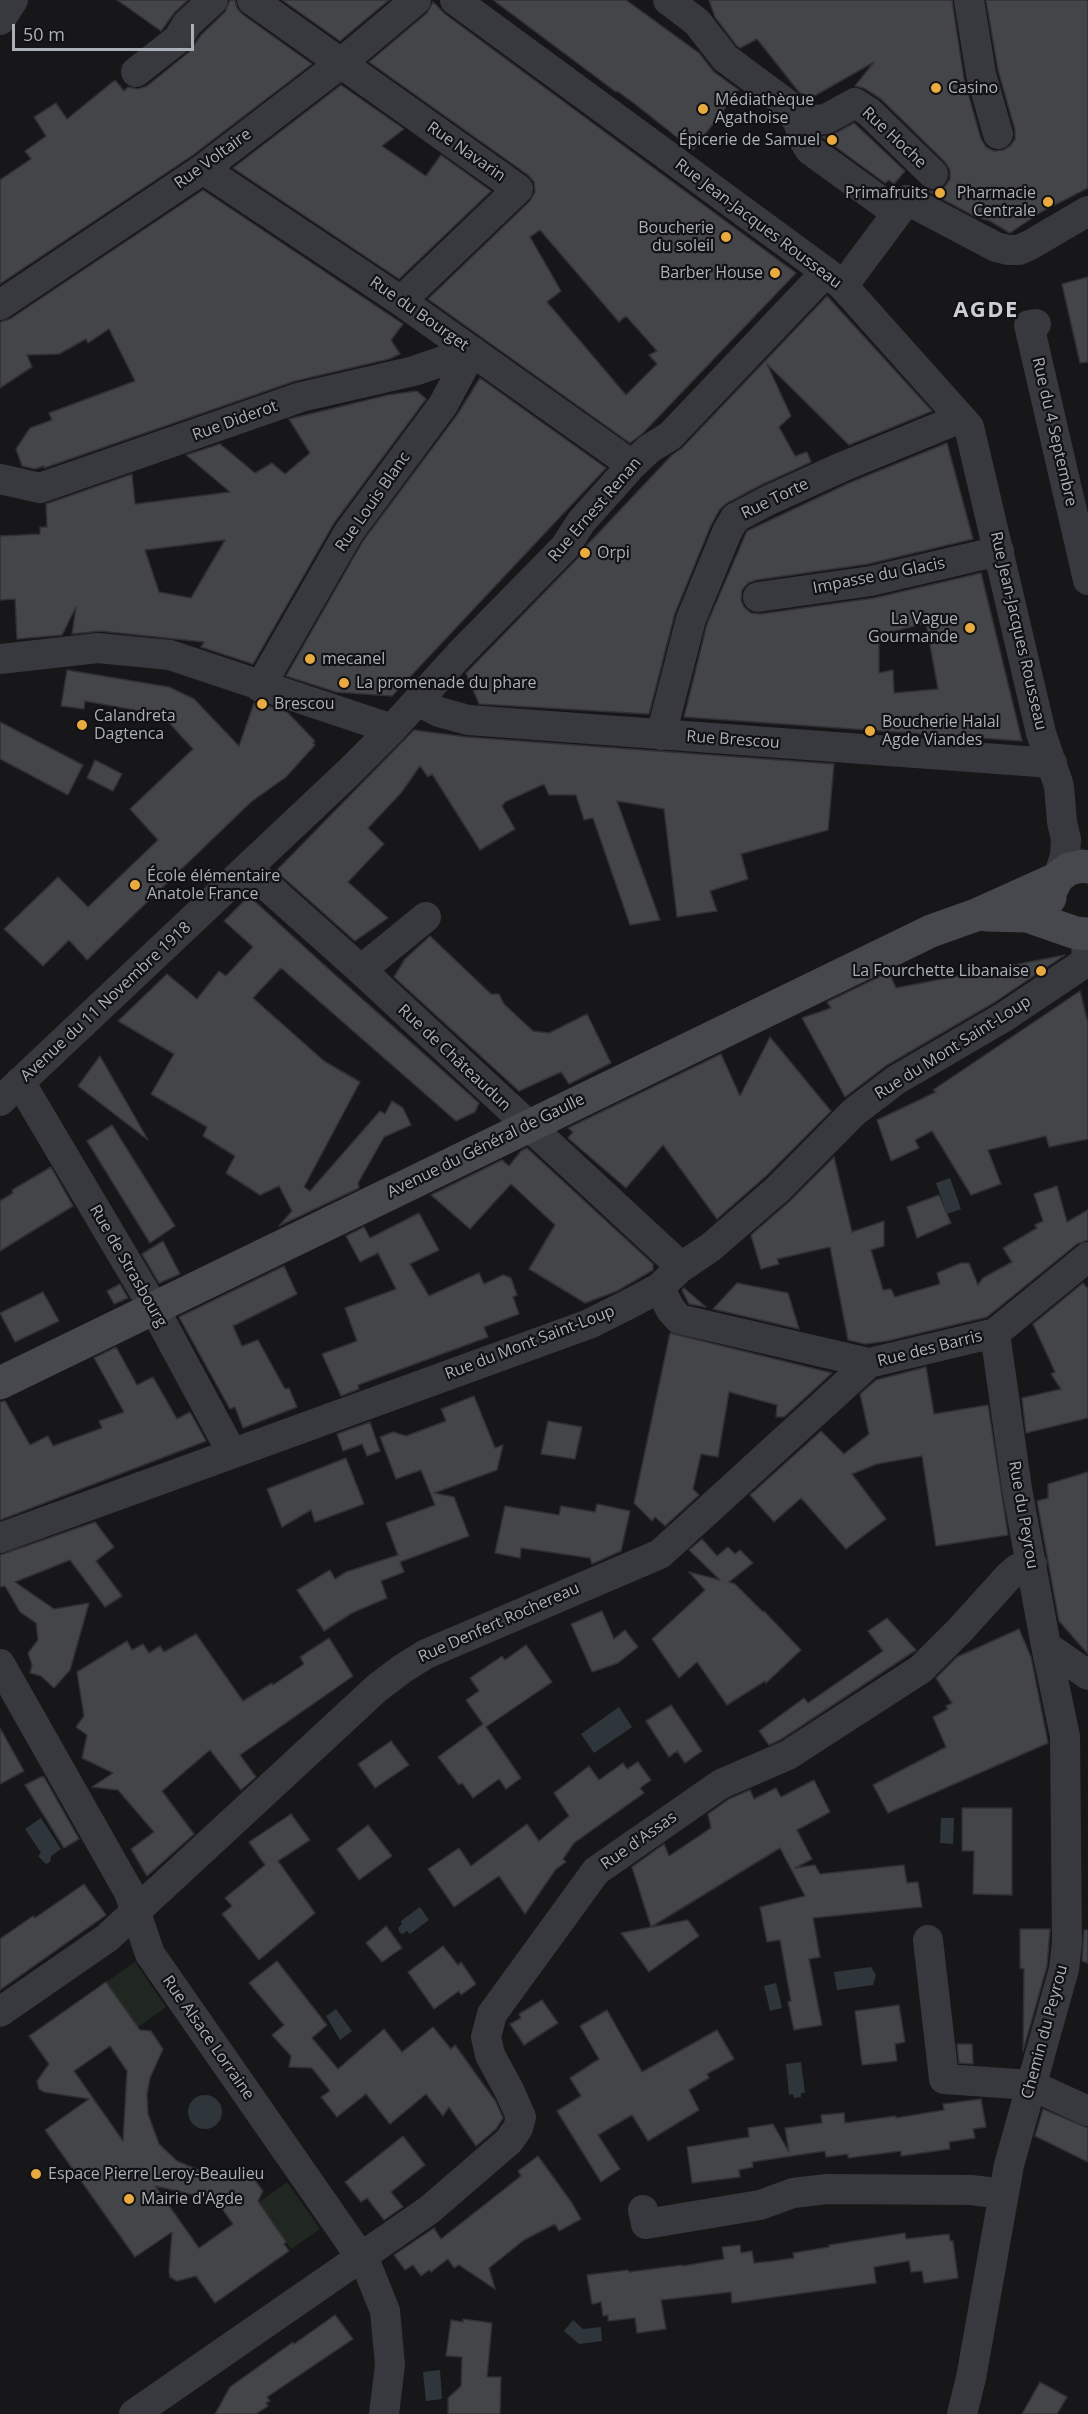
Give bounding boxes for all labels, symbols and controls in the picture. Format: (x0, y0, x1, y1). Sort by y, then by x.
scale bar (15, 12, 196, 50)
text: 50 m (23, 22, 65, 46)
place label: Casino (948, 78, 998, 98)
marker: Casino (929, 81, 943, 95)
place label: Médiathèque Agathoise (715, 90, 814, 128)
marker: Médiathèque Agathoise (696, 102, 710, 116)
street label: Rue Hoche (858, 103, 930, 173)
street label: Rue Navarin (423, 118, 509, 186)
street label: Rue Voltaire (171, 125, 255, 193)
place label: Épicerie de Samuel (679, 130, 820, 150)
marker: Épicerie de Samuel (825, 133, 839, 147)
street label: Rue Jean-Jacques Rousseau (671, 155, 845, 293)
place label: Primafruits (845, 183, 928, 203)
place label: Pharmacie Centrale (957, 183, 1036, 221)
marker: Primafruits (933, 186, 947, 200)
marker: Pharmacie Centrale (1041, 195, 1055, 209)
place label: Boucherie du soleil (638, 218, 714, 256)
marker: Boucherie du soleil (719, 230, 733, 244)
place label: Barber House (660, 263, 763, 283)
marker: Barber House (768, 266, 782, 280)
street label: Rue du Bourget (366, 273, 472, 355)
district label: AGDE (953, 298, 1019, 324)
street label: Rue du 4 Septembre (1028, 356, 1080, 508)
street label: Rue Diderot (190, 397, 280, 445)
street label: Rue Louis Blanc (332, 448, 414, 556)
street label: Rue Ernest Renan (544, 454, 646, 566)
street label: Rue Torte (738, 474, 812, 524)
street label: Rue Jean-Jacques Rousseau (986, 530, 1050, 732)
place label: Orpi (597, 543, 630, 563)
marker: Orpi (578, 546, 592, 560)
street label: Impasse du Glacis (811, 554, 947, 598)
place label: La Vague Gourmande (868, 609, 958, 647)
marker: La Vague Gourmande (963, 621, 977, 635)
place label: mecanel (322, 649, 385, 669)
marker: mecanel (303, 652, 317, 666)
place label: La promenade du phare (356, 673, 537, 693)
marker: La promenade du phare (337, 676, 351, 690)
place label: Brescou (274, 694, 335, 714)
marker: Brescou (255, 697, 269, 711)
place label: Calandreta Dagtenca (94, 706, 176, 744)
place label: Boucherie Halal Agde Viandes (882, 712, 1000, 750)
marker: Calandreta Dagtenca (75, 718, 89, 732)
marker: Boucherie Halal Agde Viandes (863, 724, 877, 738)
street label: Rue Brescou (686, 727, 780, 753)
place label: École élémentaire Anatole France (147, 866, 280, 904)
marker: École élémentaire Anatole France (128, 878, 142, 892)
street label: Avenue du 11 Novembre 1918 (17, 918, 195, 1086)
place label: La Fourchette Libanaise (852, 961, 1029, 981)
marker: La Fourchette Libanaise (1034, 964, 1048, 978)
street label: Rue du Mont Saint-Loup (871, 992, 1035, 1104)
street label: Rue de Châteaudun (394, 1001, 514, 1115)
street label: Avenue du Général de Gaulle (384, 1090, 588, 1202)
street label: Rue de Strasbourg (85, 1202, 171, 1330)
street label: Rue du Mont Saint-Loup (442, 1302, 618, 1384)
street label: Rue des Barris (876, 1327, 984, 1371)
street label: Rue du Peyrou (1004, 1460, 1042, 1570)
street label: Rue Denfert Rochereau (416, 1579, 582, 1667)
street label: Rue d'Assas (597, 1808, 681, 1874)
street label: Chemin du Peyrou (1018, 1963, 1072, 2101)
street label: Rue Alsace Lorraine (158, 1972, 258, 2104)
place label: Espace Pierre Leroy-Beaulieu (48, 2164, 264, 2184)
marker: Espace Pierre Leroy-Beaulieu (29, 2167, 43, 2181)
place label: Mairie d'Agde (141, 2189, 243, 2209)
marker: Mairie d'Agde (122, 2192, 136, 2206)

